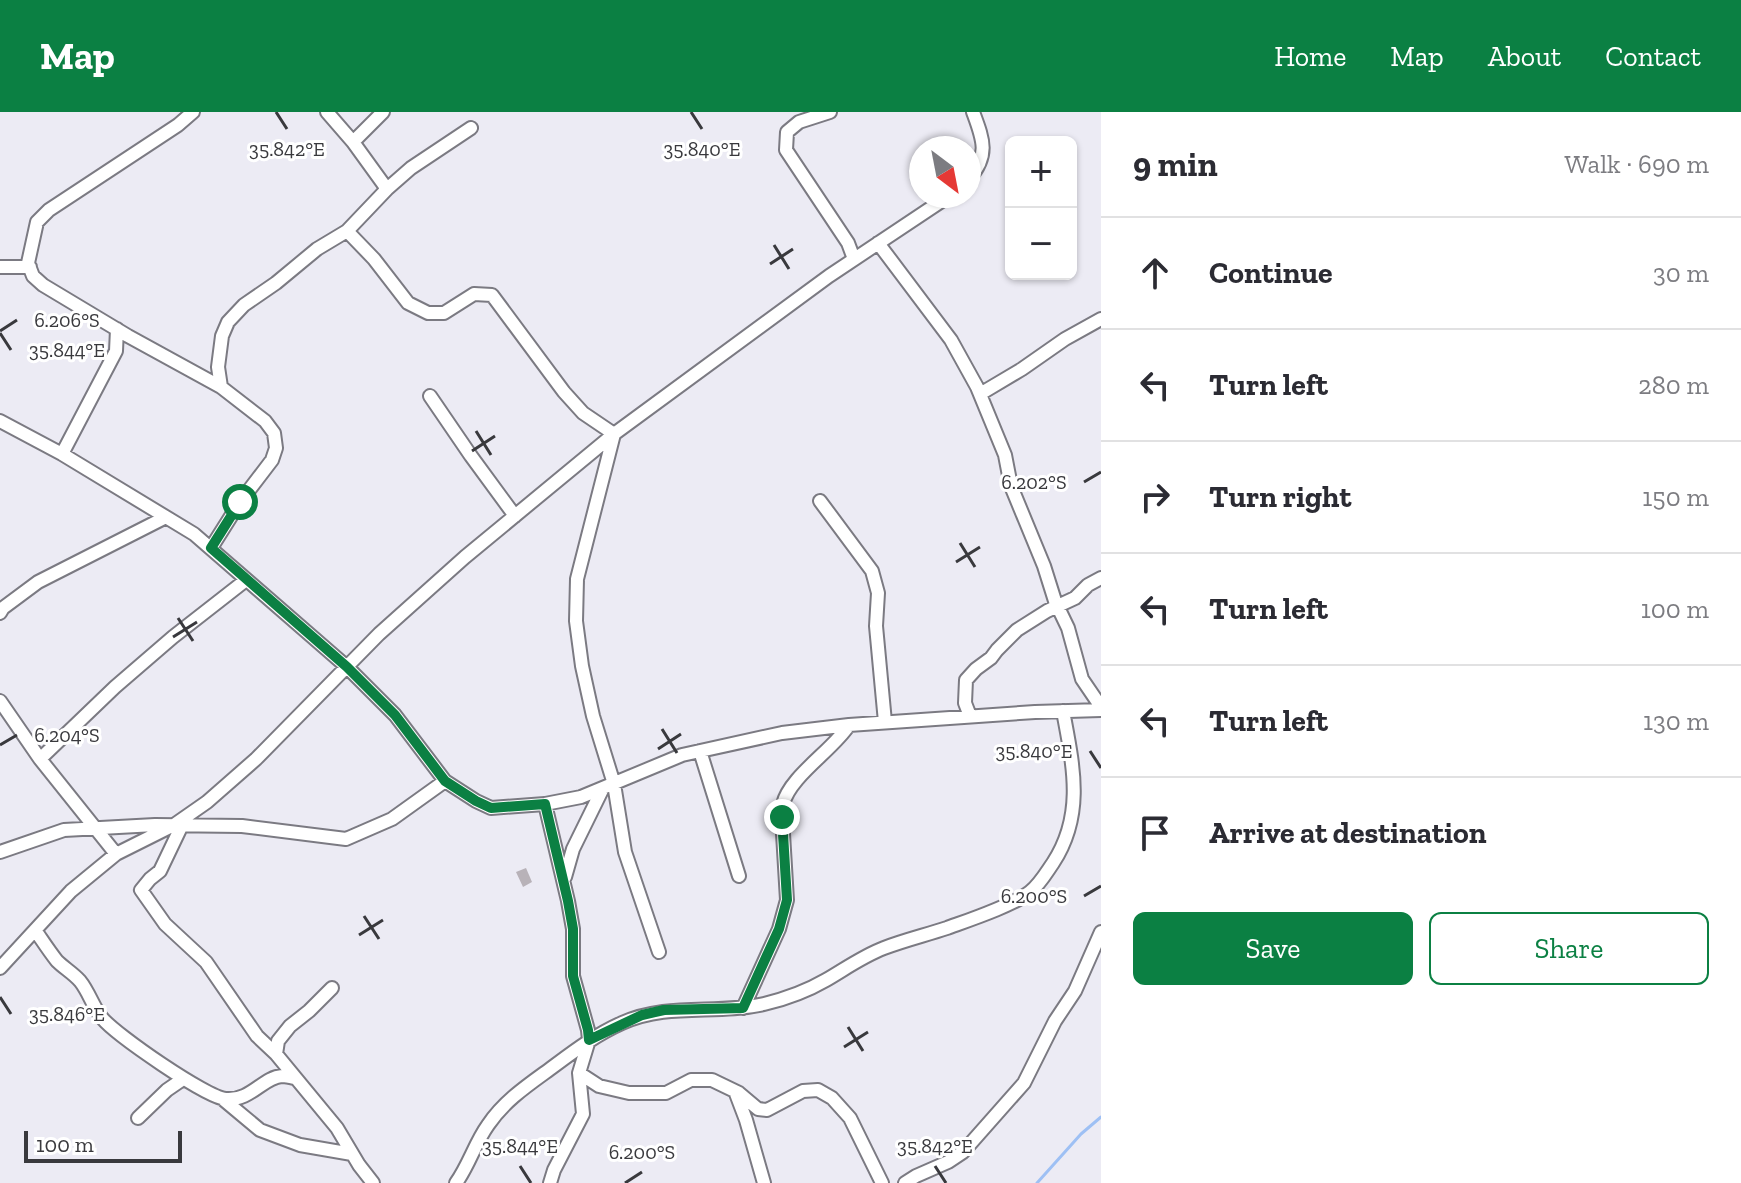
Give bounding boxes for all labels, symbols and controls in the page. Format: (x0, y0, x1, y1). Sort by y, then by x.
text: Map (40, 33, 115, 79)
text: Home (1274, 40, 1346, 73)
text: Map (1390, 40, 1444, 73)
text: About (1488, 40, 1561, 73)
text: Contact (1605, 40, 1701, 73)
north arrow (909, 136, 981, 208)
map controls (1005, 136, 1077, 280)
button: + (1005, 136, 1077, 208)
text: 35.842°E (249, 137, 325, 161)
text: 35.840°E (664, 137, 740, 161)
text: 9 min (1133, 144, 1218, 185)
text: Walk · 690 m (1564, 148, 1709, 180)
button: − (1005, 208, 1077, 280)
icon: ahead (1133, 251, 1177, 295)
text: Continue (1209, 255, 1333, 291)
text: 30 m (1653, 257, 1709, 289)
text: 6.206°S (34, 308, 100, 332)
text: 35.844°E (29, 338, 105, 362)
icon: left (1133, 363, 1177, 407)
text: Turn left (1209, 367, 1328, 403)
text: 280 m (1638, 369, 1709, 401)
text: 6.202°S (1001, 470, 1067, 494)
icon: right (1133, 475, 1177, 519)
text: Turn right (1209, 479, 1351, 515)
text: 150 m (1642, 481, 1709, 513)
route start (222, 484, 258, 520)
icon: left (1133, 587, 1177, 631)
text: Turn left (1209, 591, 1328, 627)
text: 100 m (1641, 593, 1709, 625)
icon: left (1133, 699, 1177, 743)
text: Turn left (1209, 703, 1328, 739)
text: 130 m (1643, 705, 1709, 737)
text: 6.204°S (34, 723, 100, 747)
text: 35.840°E (996, 739, 1072, 763)
route end (764, 799, 800, 835)
icon: arrive (1133, 811, 1177, 855)
text: Arrive at destination (1209, 815, 1486, 851)
text: 6.200°S (1001, 884, 1067, 908)
button: Save (1133, 912, 1413, 985)
button: Share (1429, 912, 1709, 985)
text: 35.846°E (29, 1002, 105, 1026)
scale bar (24, 1127, 182, 1163)
text: 100 m (36, 1131, 94, 1158)
text: 35.844°E (482, 1134, 558, 1158)
text: 35.842°E (897, 1134, 973, 1158)
text: 6.200°S (609, 1140, 675, 1164)

